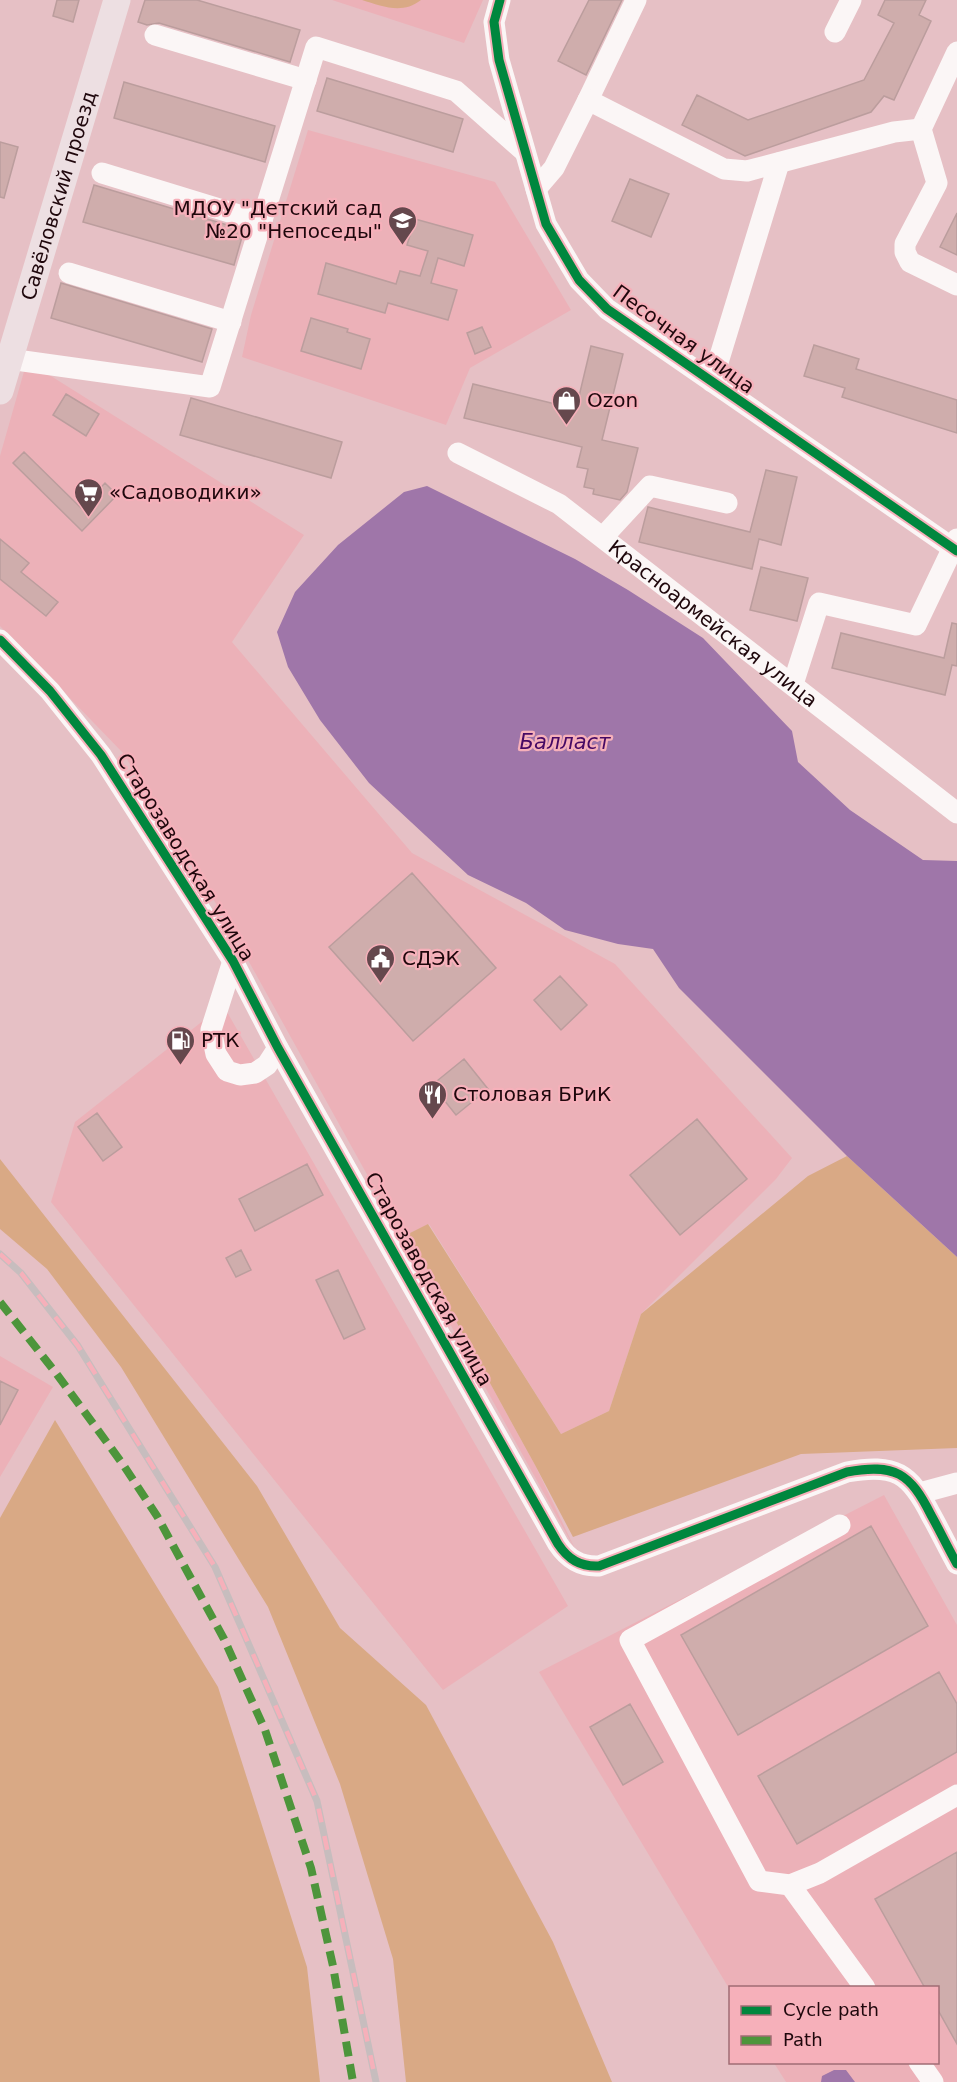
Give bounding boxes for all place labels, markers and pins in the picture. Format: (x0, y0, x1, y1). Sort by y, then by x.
place label: МДОУ "Детский сад №20 "Непоседы" (174, 196, 382, 243)
school or university icon: МДОУ "Детский сад №20 "Непоседы" (387, 204, 419, 246)
shop icon: Ozon (550, 384, 582, 426)
place label: Ozon (587, 388, 638, 412)
supermarket icon: «Садоводики» (72, 476, 104, 518)
place label: «Садоводики» (109, 480, 262, 504)
public building icon: СДЭК (365, 942, 397, 984)
place label: СДЭК (402, 946, 460, 970)
fuel station icon: РТК (164, 1024, 196, 1066)
place label: РТК (201, 1028, 239, 1052)
restaurant icon: Столовая БРиК (416, 1078, 448, 1120)
place label: Столовая БРиК (453, 1082, 611, 1106)

